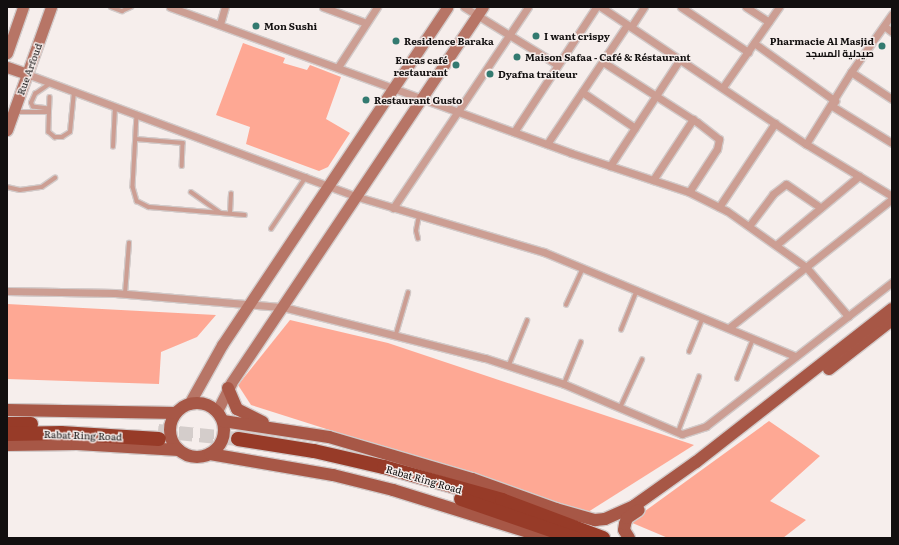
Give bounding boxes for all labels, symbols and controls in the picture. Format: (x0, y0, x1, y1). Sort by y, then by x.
place label: Mon Sushi (264, 20, 317, 32)
marker: Mon Sushi (251, 21, 261, 31)
place label: I want crispy (544, 30, 610, 42)
marker: I want crispy (531, 31, 541, 41)
place label: Pharmacie Al Masjid صيدلية المسجد (770, 34, 874, 58)
place label: Residence Baraka (404, 35, 494, 47)
marker: Residence Baraka (391, 36, 401, 46)
street label: Rue Arfoud (14, 41, 44, 97)
marker: Pharmacie Al Masjid صيدلية المسجد (877, 41, 887, 51)
place label: Maison Safaa - Café & Réstaurant (525, 51, 691, 63)
marker: Maison Safaa - Café & Réstaurant (512, 52, 522, 62)
place label: Encas café restaurant (393, 53, 448, 76)
marker: Encas café restaurant (451, 60, 461, 70)
place label: Dyafna traiteur (498, 68, 577, 80)
marker: Dyafna traiteur (485, 69, 495, 79)
place label: Restaurant Gusto (374, 94, 462, 106)
marker: Restaurant Gusto (361, 95, 371, 105)
street label: Rabat Ring Road (44, 428, 122, 442)
street label: Rabat Ring Road (385, 462, 463, 496)

